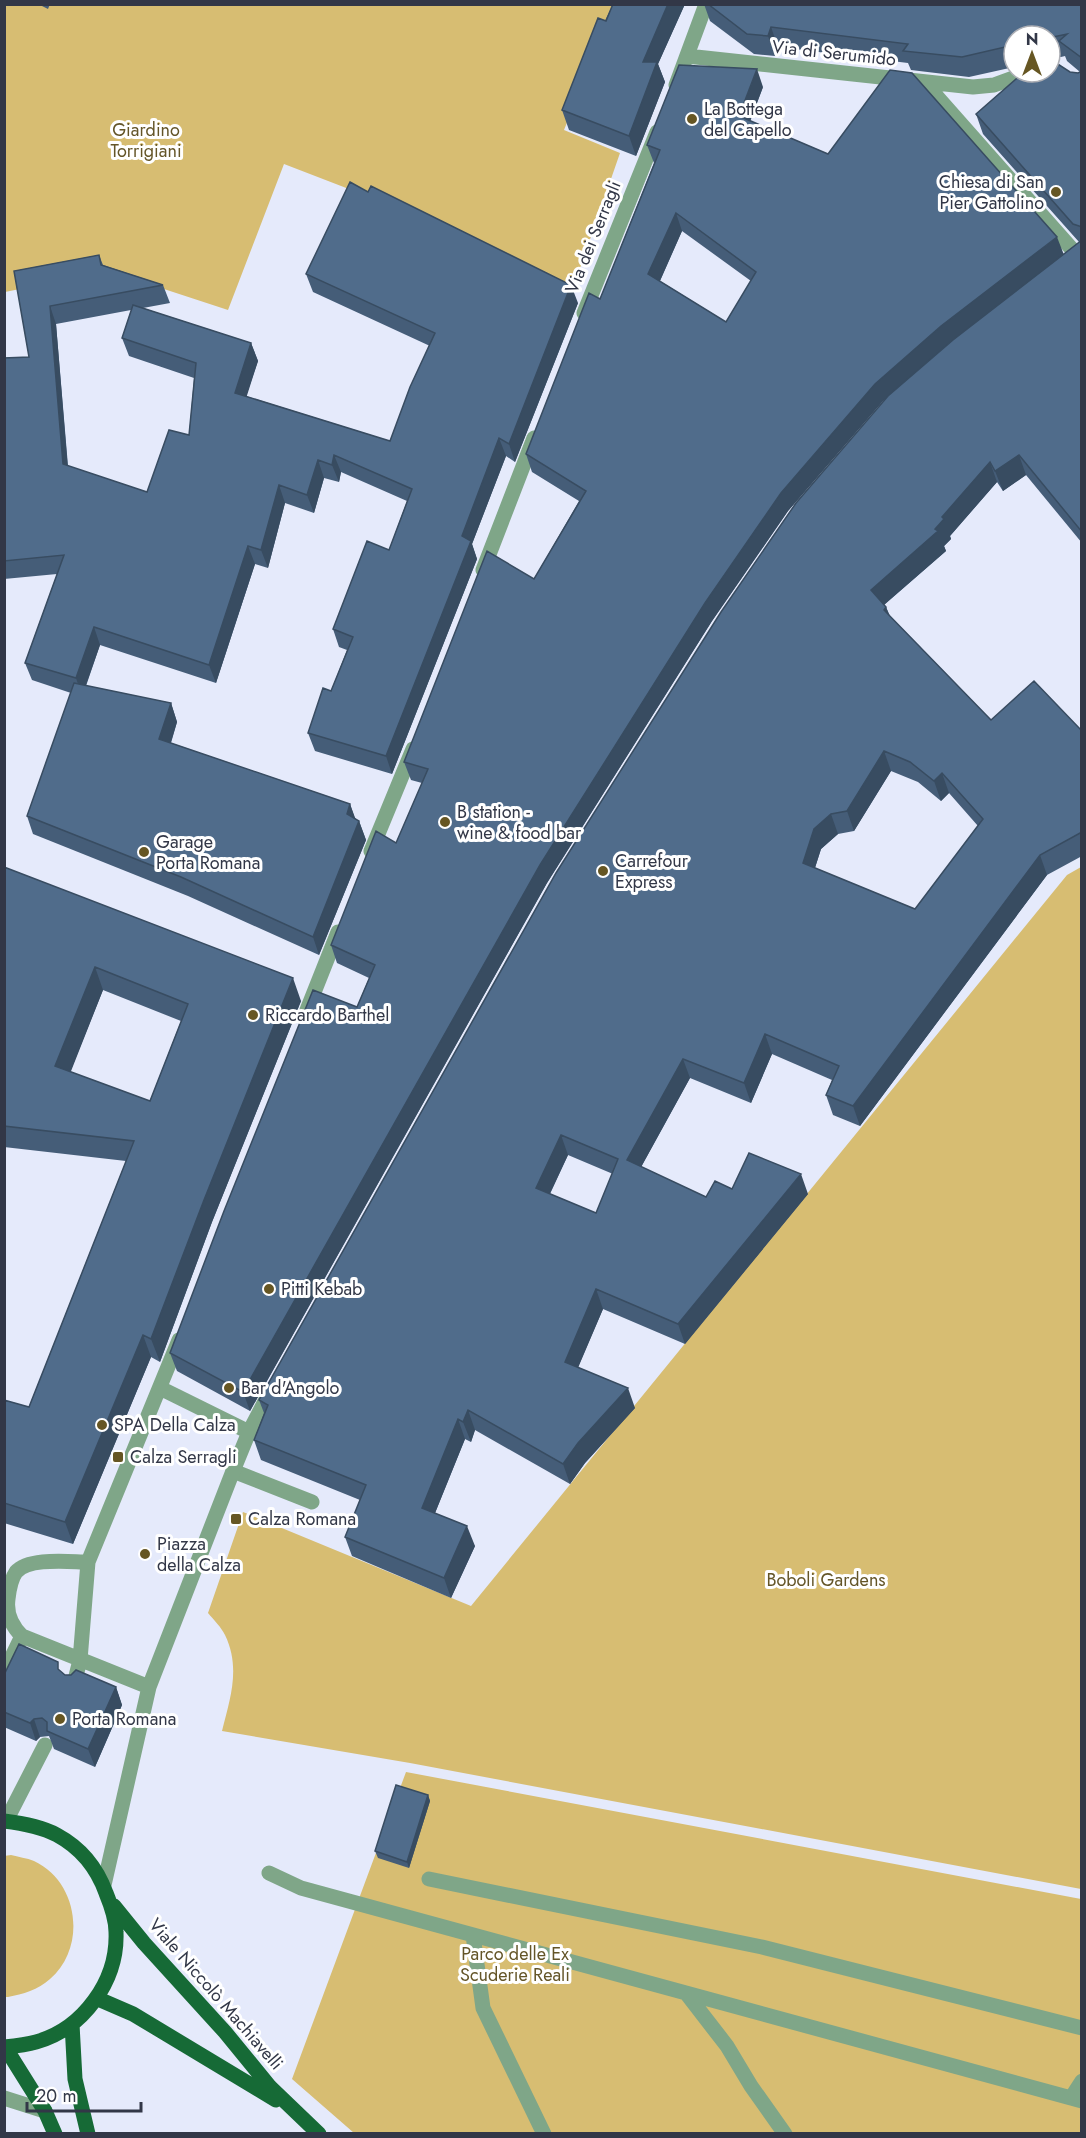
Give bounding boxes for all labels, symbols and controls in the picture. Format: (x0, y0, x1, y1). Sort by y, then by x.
north arrow (1002, 24, 1062, 84)
text: N (1026, 28, 1038, 51)
street label: Via di Serumido (771, 34, 897, 72)
place label: La Bottega del Capello (704, 96, 792, 143)
marker: La Bottega del Capello (685, 112, 699, 126)
park label: Giardino Torrigiani (110, 117, 182, 164)
place label: Chiesa di San Pier Gattolino (939, 169, 1044, 216)
street label: Via dei Serragli (559, 177, 627, 297)
marker: Chiesa di San Pier Gattolino (1049, 185, 1063, 199)
place label: B station - wine & food bar (457, 799, 582, 846)
marker: B station - wine & food bar (438, 815, 452, 829)
place label: Garage Porta Romana (156, 829, 260, 876)
marker: Garage Porta Romana (137, 845, 151, 859)
place label: Carrefour Express (615, 848, 689, 895)
marker: Carrefour Express (596, 864, 610, 878)
place label: Riccardo Barthel (265, 1002, 389, 1028)
marker: Riccardo Barthel (246, 1008, 260, 1022)
place label: Pitti Kebab (281, 1276, 362, 1302)
marker: Pitti Kebab (262, 1282, 276, 1296)
place label: Bar d'Angolo (241, 1375, 340, 1401)
marker: Bar d'Angolo (222, 1381, 236, 1395)
place label: SPA Della Calza (114, 1412, 236, 1438)
marker: SPA Della Calza (95, 1418, 109, 1432)
place label: Calza Serragli (130, 1444, 237, 1470)
marker: Calza Serragli (111, 1450, 125, 1464)
place label: Calza Romana (248, 1506, 356, 1532)
marker: Calza Romana (229, 1512, 243, 1526)
place label: Piazza della Calza (157, 1531, 241, 1578)
marker: Piazza della Calza (138, 1547, 152, 1561)
park label: Boboli Gardens (766, 1567, 886, 1593)
place label: Porta Romana (72, 1706, 176, 1732)
marker: Porta Romana (53, 1712, 67, 1726)
street label: Viale Niccolò Machiavelli (143, 1912, 289, 2076)
park label: Parco delle Ex Scuderie Reali (460, 1941, 570, 1988)
scale bar (27, 2075, 141, 2113)
text: 20 m (36, 2083, 76, 2109)

